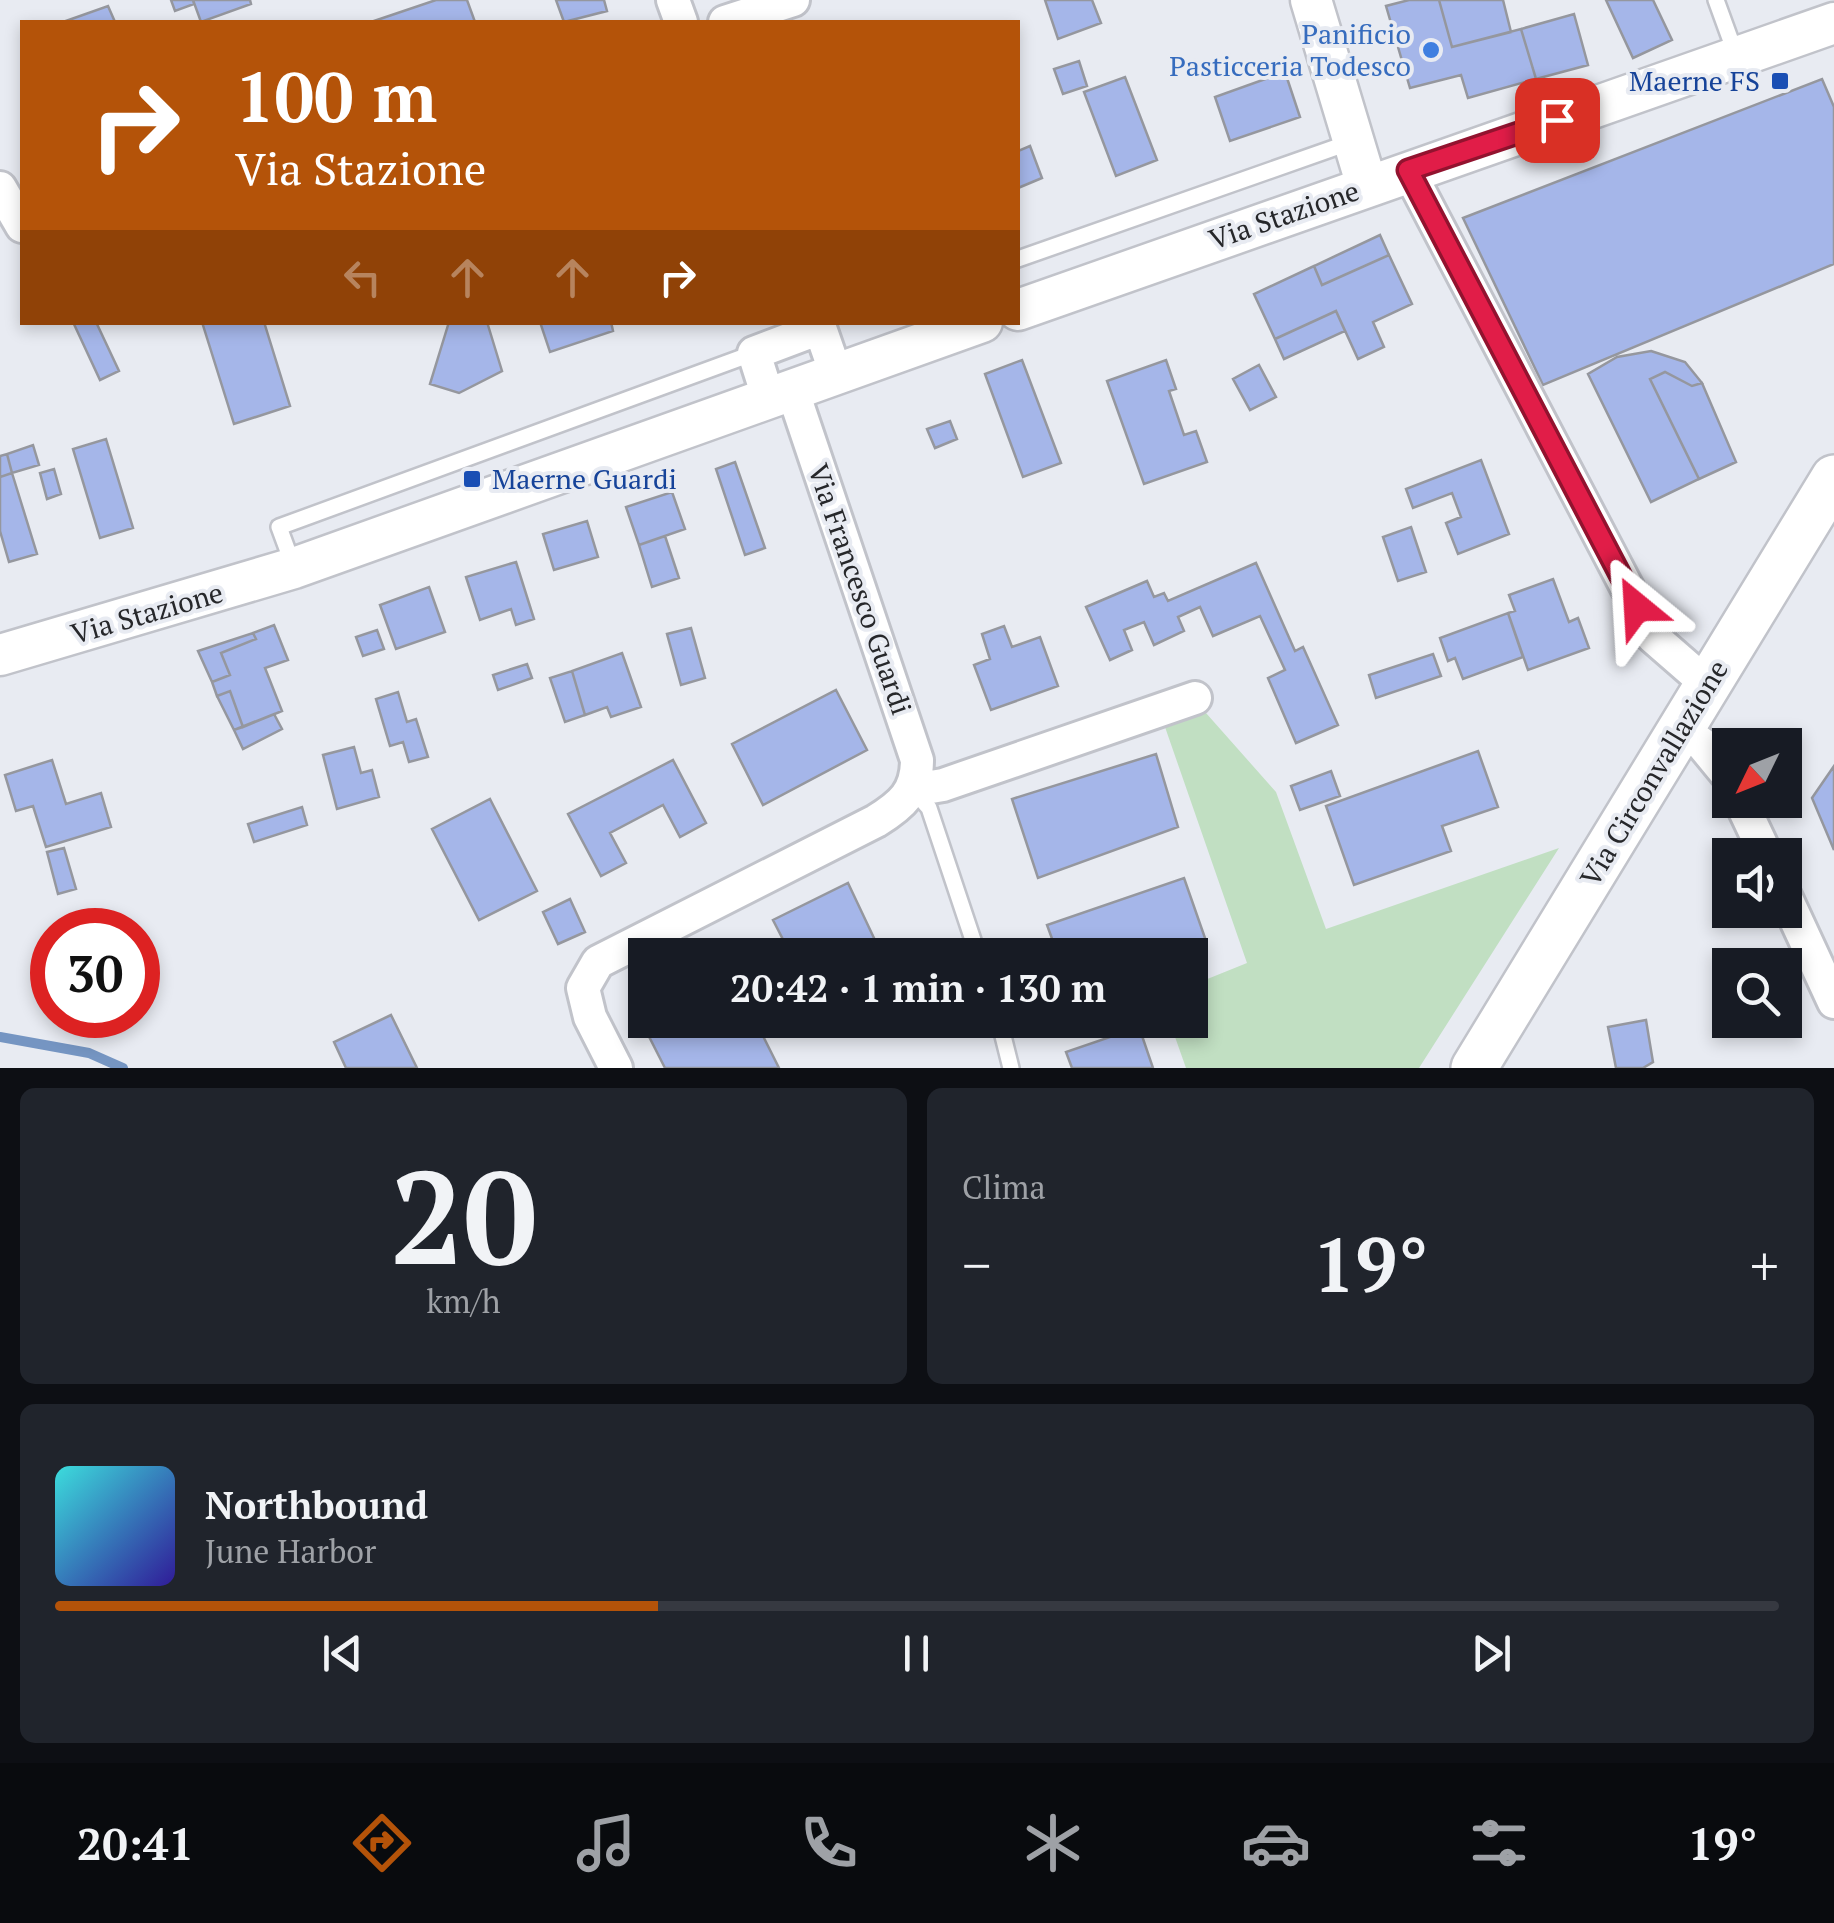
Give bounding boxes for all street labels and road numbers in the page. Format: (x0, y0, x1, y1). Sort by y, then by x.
street label: Via Stazione (1204, 172, 1364, 257)
street label: Via Francesco Guardi (800, 458, 921, 719)
street label: Via Stazione (67, 573, 227, 652)
street label: Via Circonvallazione (1571, 653, 1736, 893)

